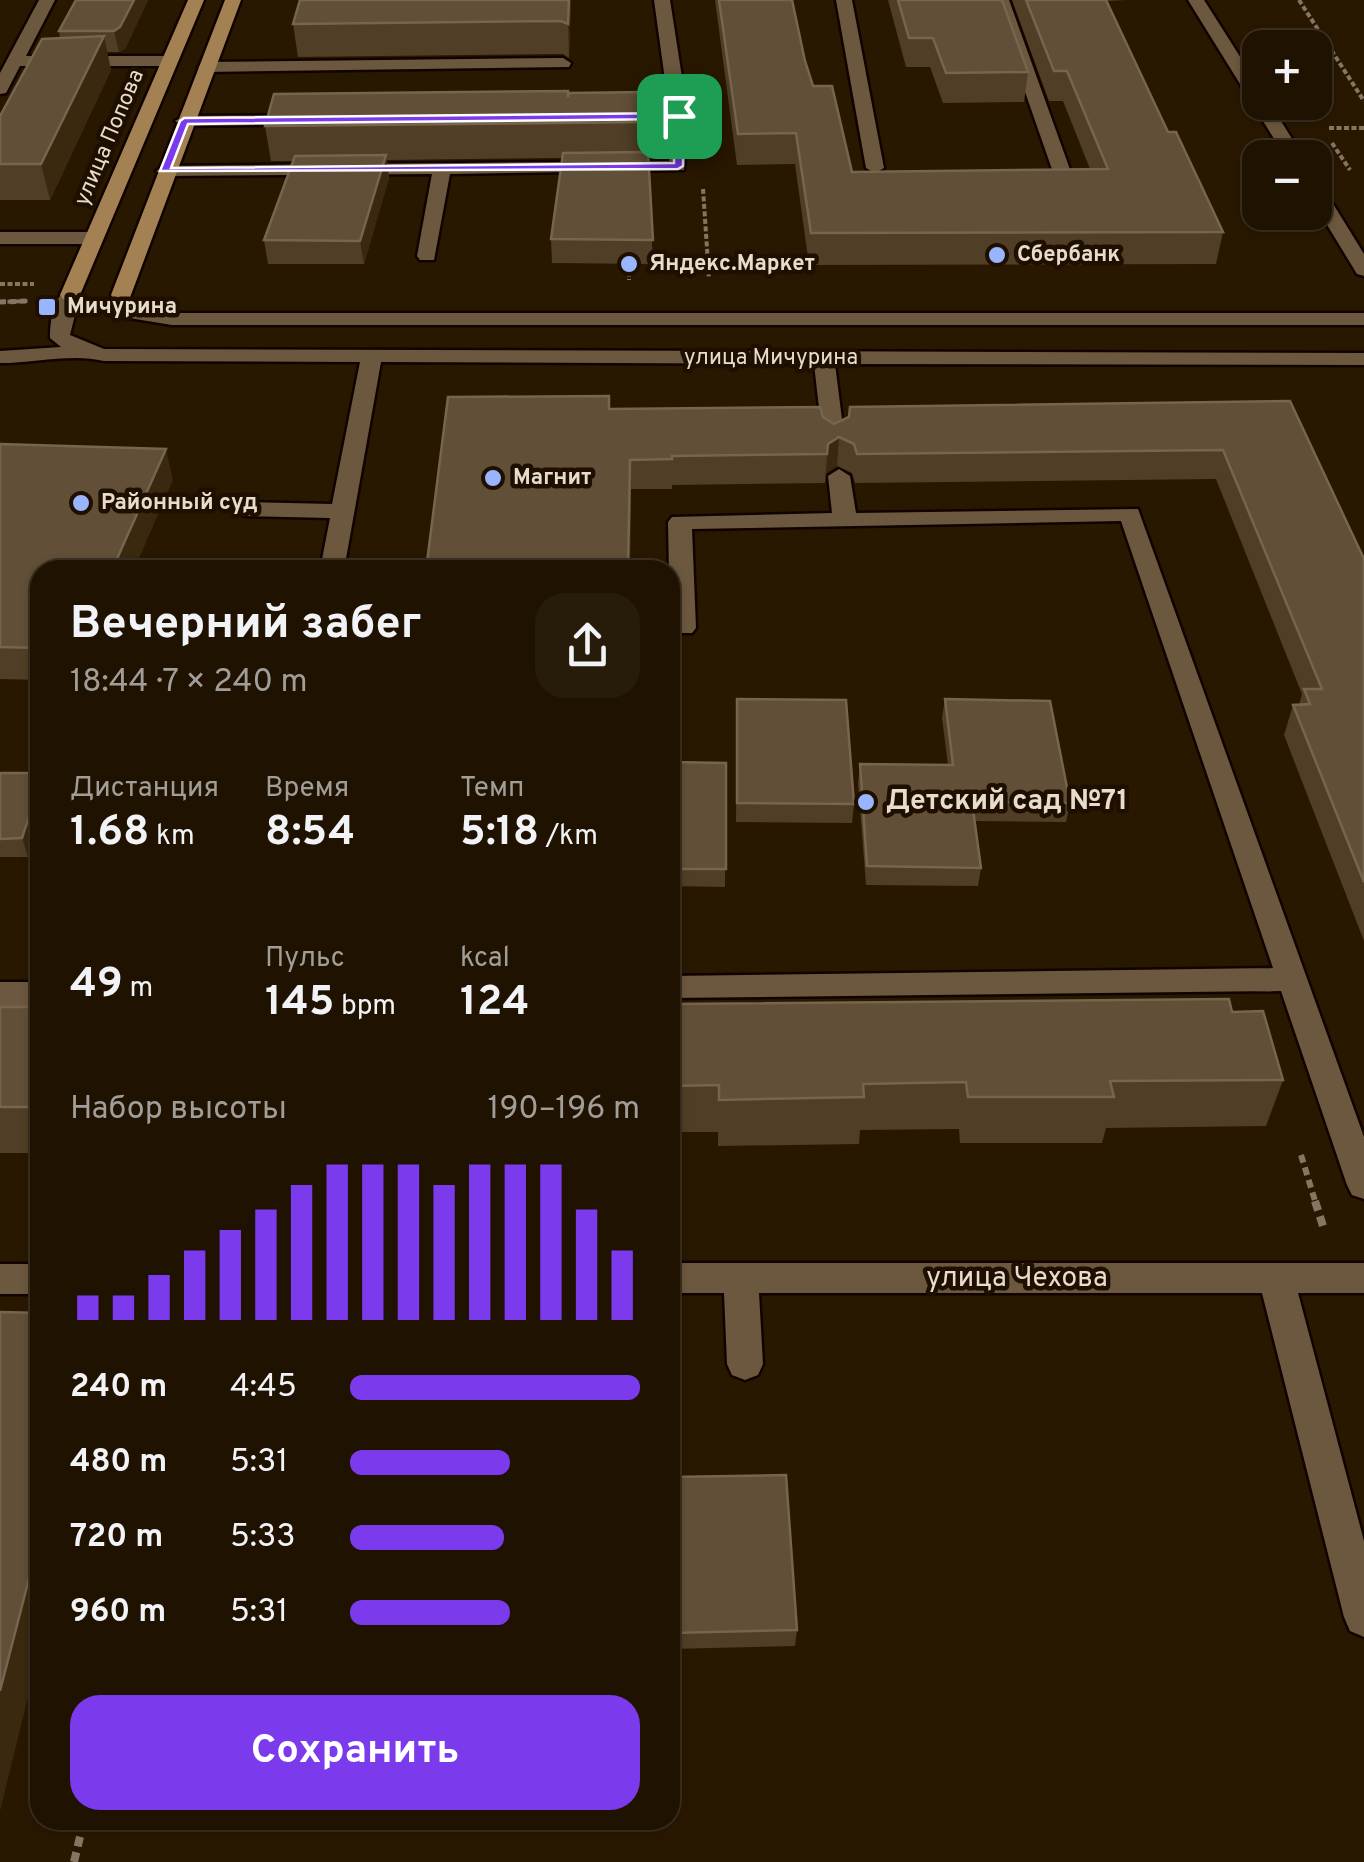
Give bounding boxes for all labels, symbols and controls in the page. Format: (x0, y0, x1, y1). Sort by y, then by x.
map controls (1242, 30, 1332, 230)
button: + (1242, 30, 1332, 120)
street label: улица Попова (69, 66, 151, 210)
pin (637, 74, 722, 159)
icon: arrive (652, 89, 707, 144)
button: − (1242, 140, 1332, 230)
place label: Сбербанк (1017, 242, 1120, 269)
marker: Сбербанк (986, 244, 1008, 266)
place label: Яндекс.Маркет (649, 251, 815, 278)
marker: Яндекс.Маркет (618, 253, 640, 275)
place label: Мичурина (67, 294, 177, 321)
marker: Мичурина (36, 296, 58, 318)
street label: улица Мичурина (684, 345, 858, 372)
place label: Магнит (513, 465, 591, 492)
marker: Магнит (482, 467, 504, 489)
place label: Районный суд (101, 490, 258, 517)
marker: Районный суд (70, 492, 92, 514)
button: share (535, 593, 640, 698)
text: Вечерний забег (70, 597, 421, 654)
text: 18:44 · 7 × 240 m (70, 663, 308, 703)
text: Дистанция (70, 771, 219, 807)
text: Время (265, 771, 349, 807)
text: Темп (460, 771, 524, 807)
place label: Детский сад №71 (886, 784, 1128, 820)
marker: Детский сад №71 (855, 791, 877, 813)
text: 1.68 (70, 807, 149, 860)
text: 8:54 (265, 807, 355, 860)
text: 5:18 (460, 807, 539, 860)
text: km (149, 819, 195, 855)
text: /km (539, 819, 598, 855)
text: Пульс (265, 941, 345, 977)
text: kcal (460, 941, 510, 977)
text: 49 (70, 959, 123, 1012)
text: m (123, 971, 153, 1007)
text: 145 (265, 977, 335, 1030)
text: 124 (460, 977, 530, 1030)
text: bpm (335, 989, 396, 1025)
text: Набор высоты (70, 1090, 287, 1130)
text: 190–196 m (488, 1090, 640, 1130)
street label: улица Чехова (926, 1261, 1108, 1297)
text: 240 m (70, 1368, 167, 1408)
text: 4:45 (230, 1368, 297, 1408)
text: 480 m (70, 1443, 167, 1483)
text: 5:31 (230, 1443, 288, 1483)
text: 720 m (70, 1518, 163, 1558)
text: 5:33 (230, 1518, 296, 1558)
text: 960 m (70, 1593, 166, 1633)
text: 5:31 (230, 1593, 288, 1633)
button: Сохранить (70, 1695, 640, 1810)

